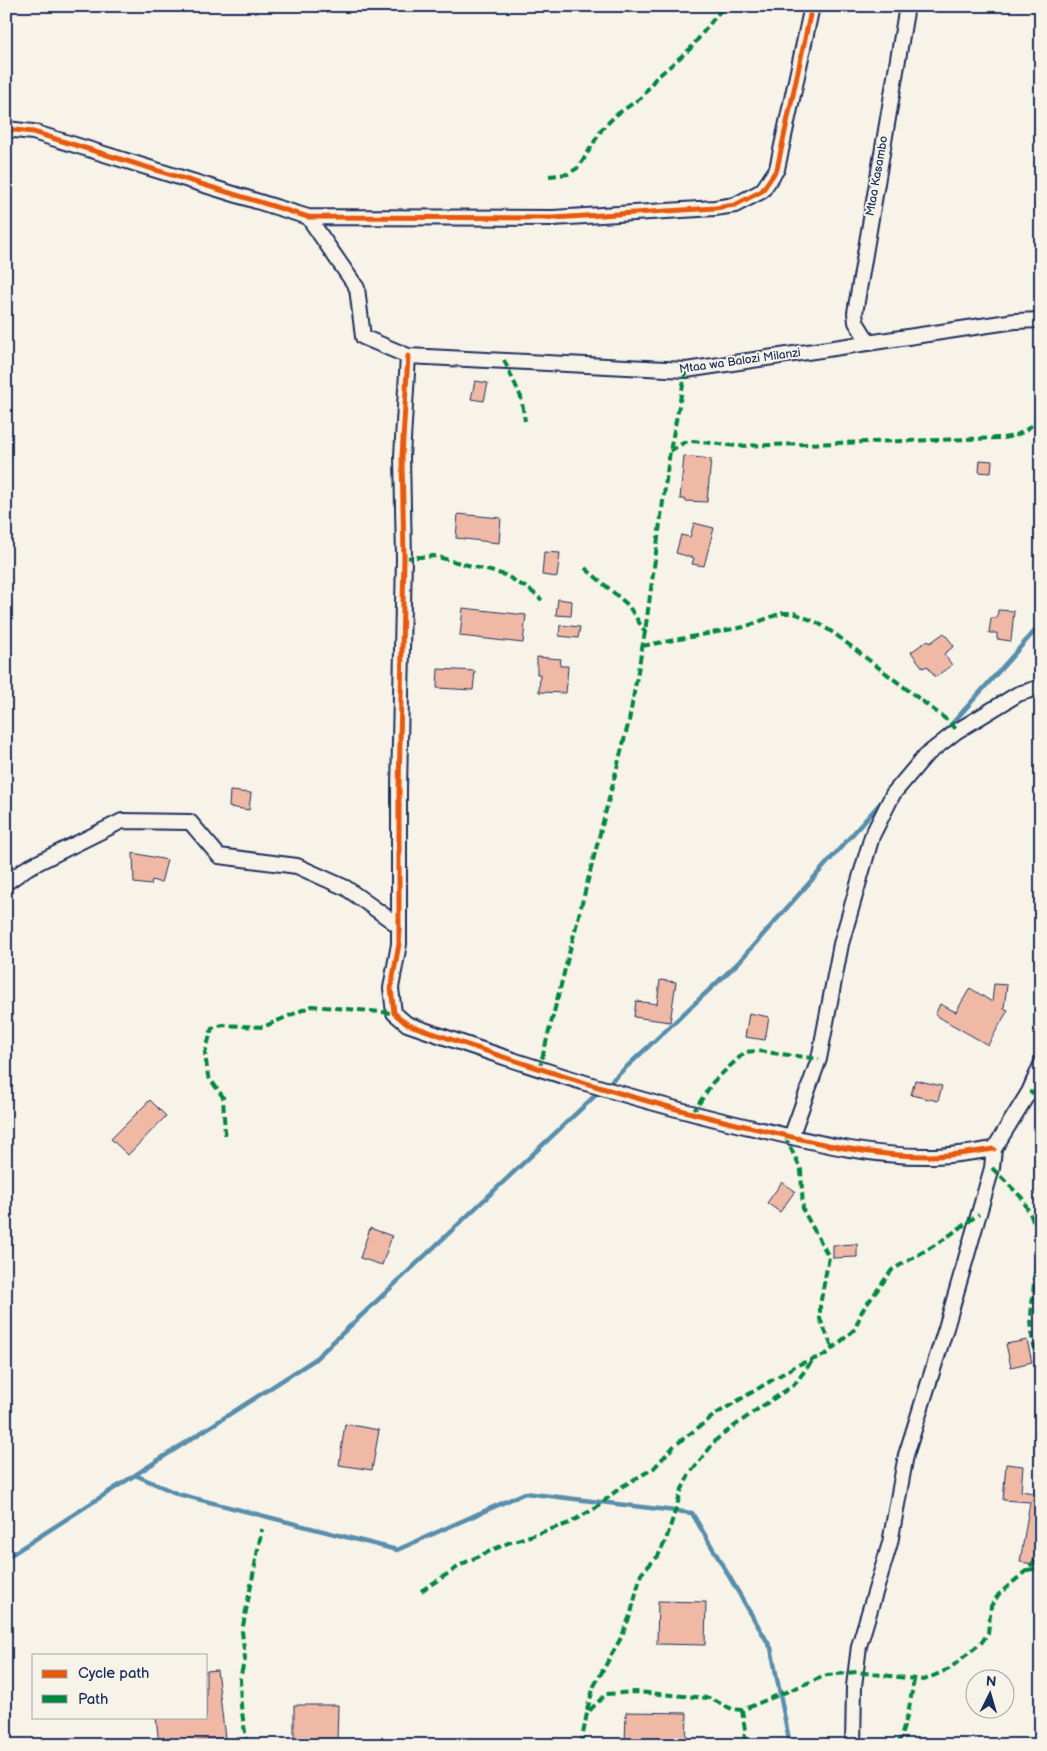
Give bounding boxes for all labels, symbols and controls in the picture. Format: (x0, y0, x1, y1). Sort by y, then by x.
street label: Mtaa Kasambo (863, 135, 891, 217)
street label: Mtaa wa Balozi Milanzi (678, 345, 802, 377)
legend (32, 1654, 208, 1718)
text: Cycle path (78, 1664, 149, 1683)
north arrow (964, 1668, 1014, 1718)
text: N (985, 1673, 997, 1690)
text: Path (78, 1690, 108, 1709)

